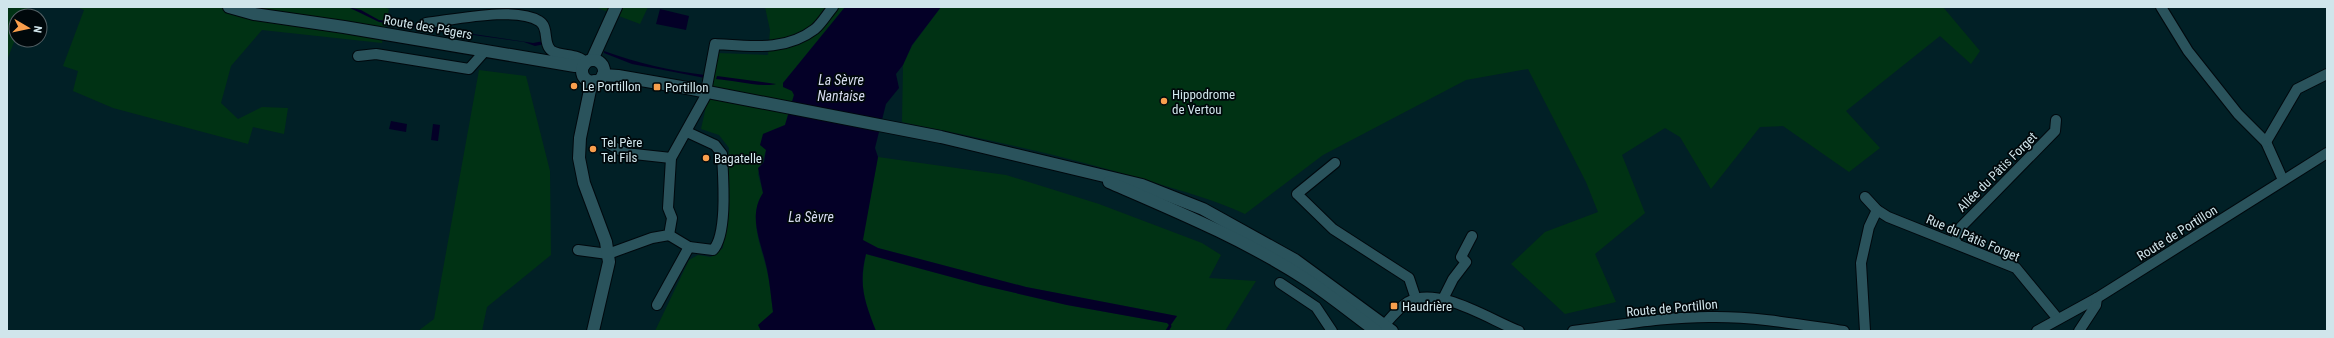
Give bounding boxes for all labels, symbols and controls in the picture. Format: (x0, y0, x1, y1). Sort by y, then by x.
north arrow (8, 8, 48, 48)
street label: Route des Pégers (383, 12, 474, 42)
text: N (30, 25, 44, 34)
water label: La Sèvre Nantaise (817, 72, 865, 104)
place label: Le Portillon (582, 79, 641, 94)
place label: Portillon (665, 80, 709, 95)
marker: Le Portillon (569, 81, 579, 91)
marker: Portillon (652, 82, 662, 92)
place label: Hippodrome de Vertou (1172, 87, 1235, 117)
marker: Hippodrome de Vertou (1159, 96, 1169, 106)
street label: Allée du Pâtis Forget (1954, 129, 2040, 215)
place label: Tel Père Tel Fils (601, 135, 642, 165)
marker: Tel Père Tel Fils (588, 144, 598, 154)
place label: Bagatelle (714, 151, 762, 166)
marker: Bagatelle (701, 153, 711, 163)
street label: Route de Portillon (2134, 202, 2220, 264)
water label: La Sèvre (788, 209, 834, 225)
street label: Rue du Pâtis Forget (1924, 212, 2022, 264)
street label: Route de Portillon (1626, 297, 1718, 319)
place label: Haudrière (1402, 299, 1452, 314)
marker: Haudrière (1389, 301, 1399, 311)

